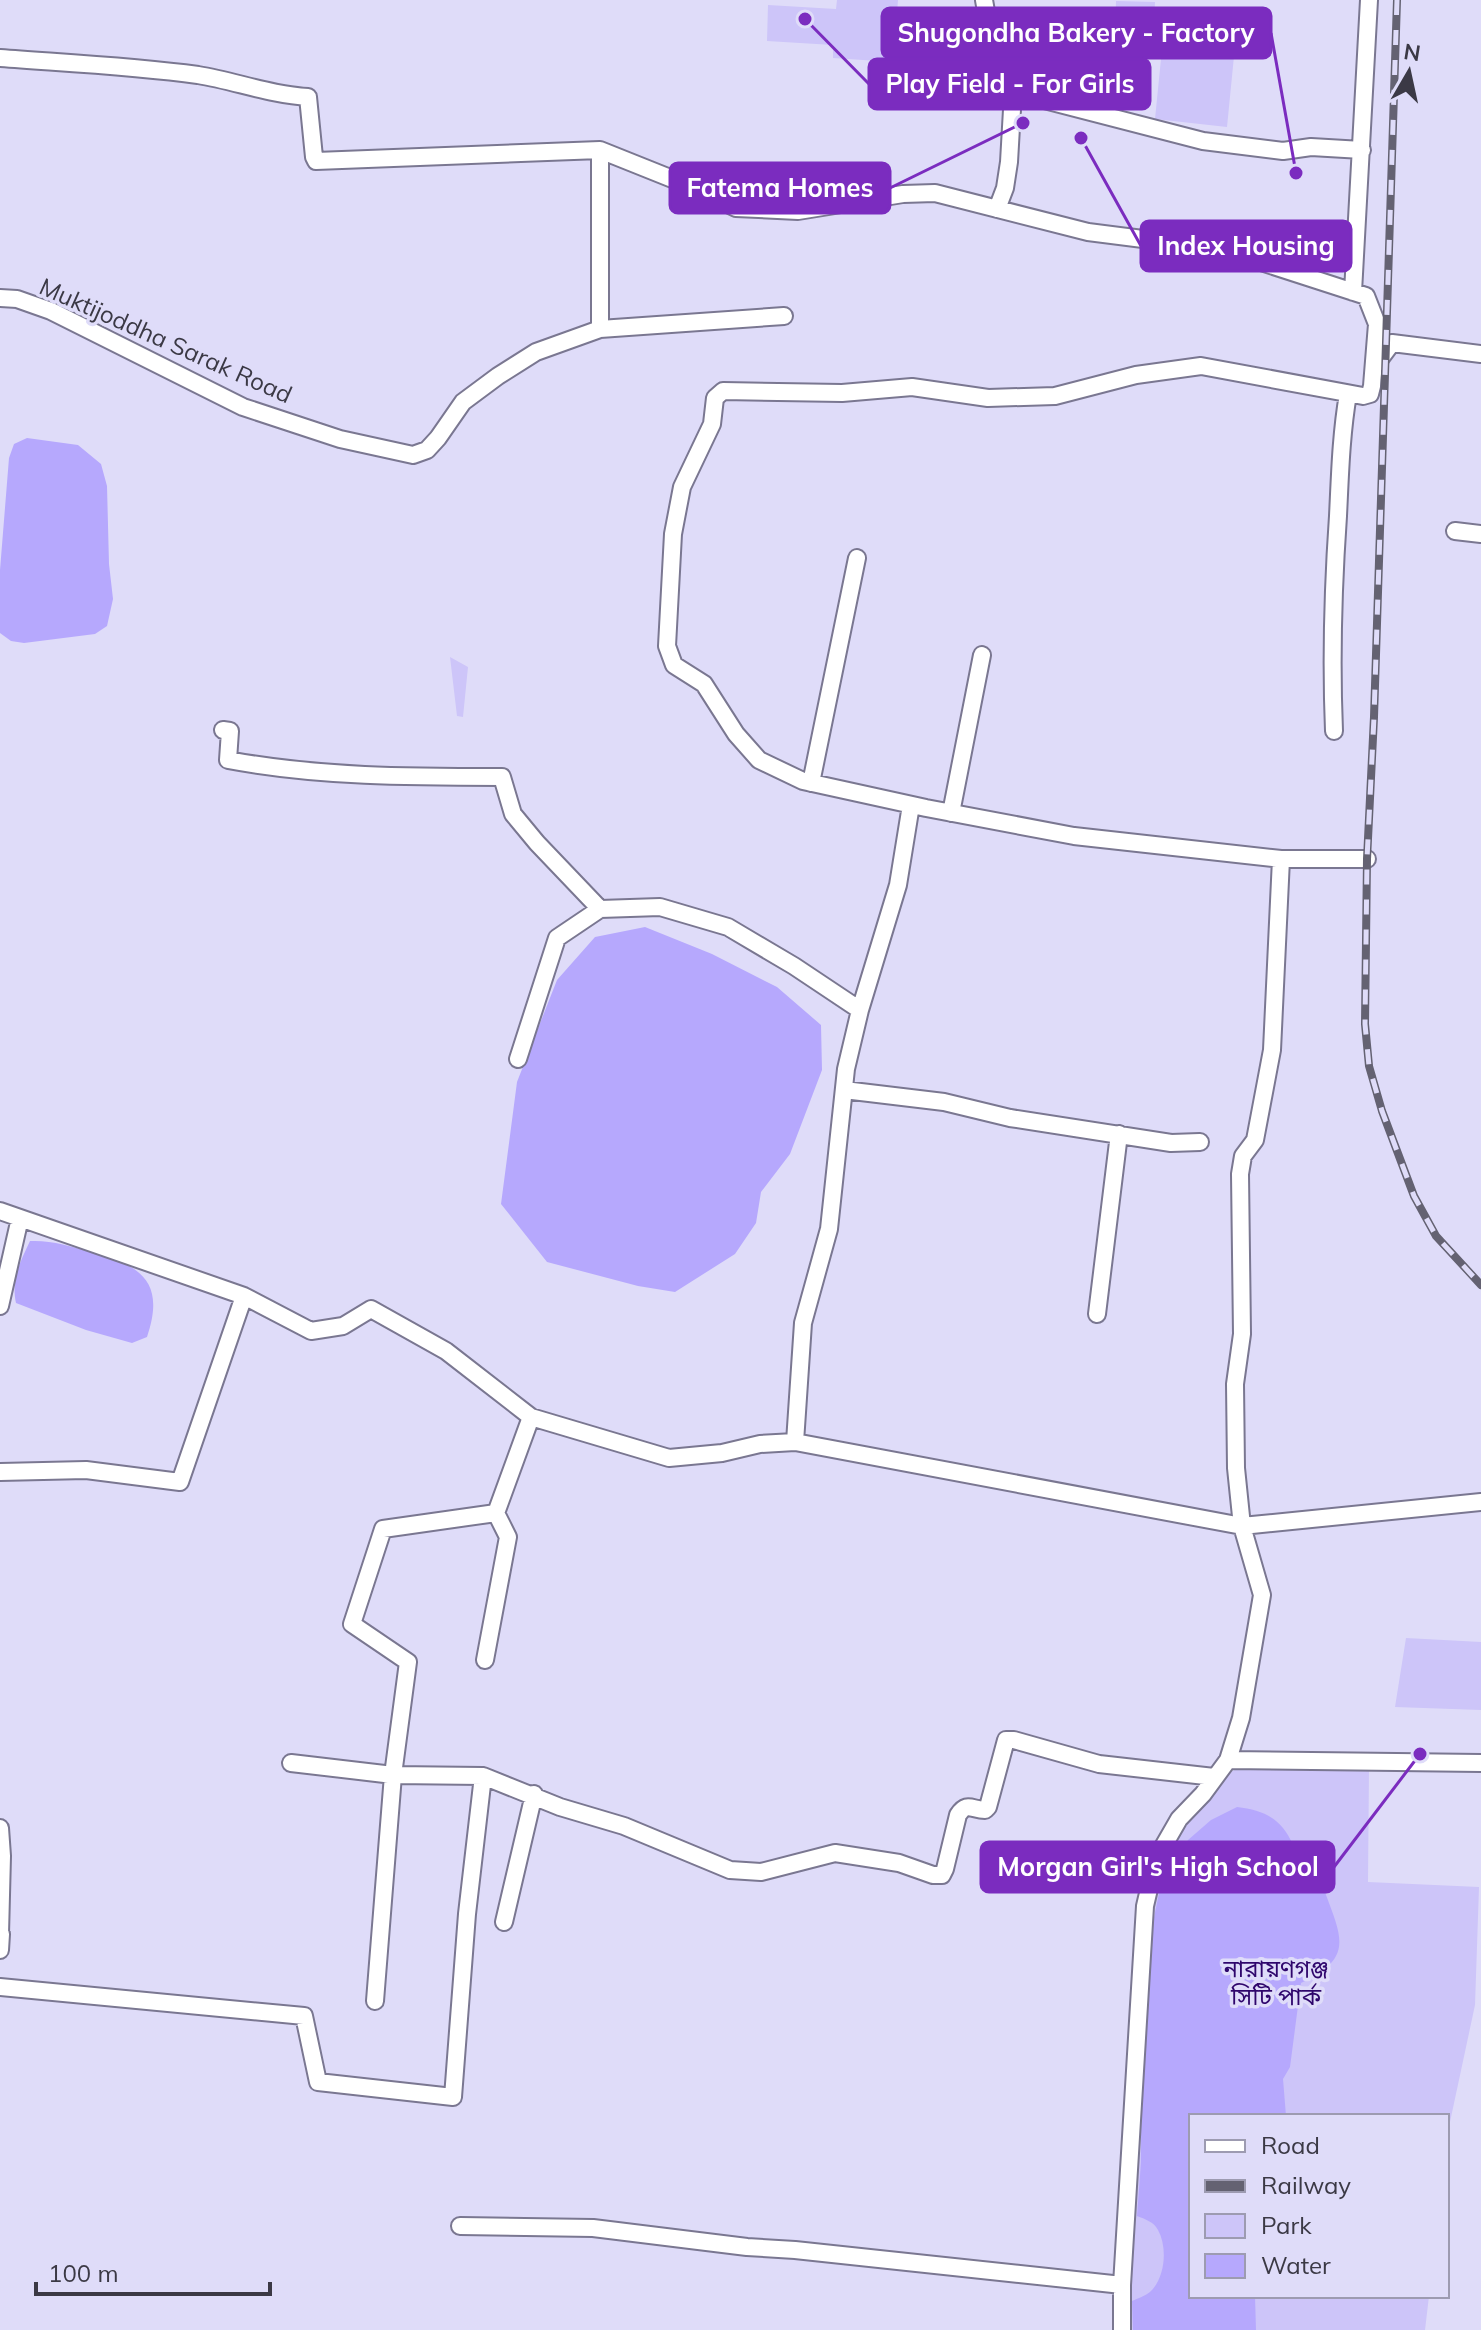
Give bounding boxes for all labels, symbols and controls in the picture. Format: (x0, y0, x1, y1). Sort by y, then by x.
callout: Shugondha Bakery - Factory (882, 8, 1271, 58)
text: Shugondha Bakery - Factory (897, 16, 1255, 49)
north arrow (1369, 32, 1449, 112)
text: N (1402, 37, 1423, 67)
callout: Play Field - For Girls (869, 59, 1150, 109)
text: Play Field - For Girls (886, 67, 1134, 100)
callout: Fatema Homes (670, 163, 890, 213)
text: Fatema Homes (686, 171, 874, 204)
callout: Index Housing (1141, 221, 1351, 271)
text: Index Housing (1157, 229, 1335, 262)
street label: Muktijoddha Sarak Road (35, 271, 297, 409)
callout: Morgan Girl's High School (981, 1842, 1334, 1892)
text: Morgan Girl's High School (997, 1850, 1319, 1883)
park label: নারায়ণগঞ্জ সিটি পার্ক (1222, 1953, 1329, 2011)
legend (1189, 2114, 1449, 2298)
text: Road (1261, 2130, 1320, 2160)
text: Railway (1261, 2170, 1351, 2200)
text: Park (1261, 2210, 1312, 2240)
scale bar (36, 2246, 270, 2296)
text: Water (1261, 2250, 1331, 2280)
text: 100 m (48, 2258, 119, 2288)

